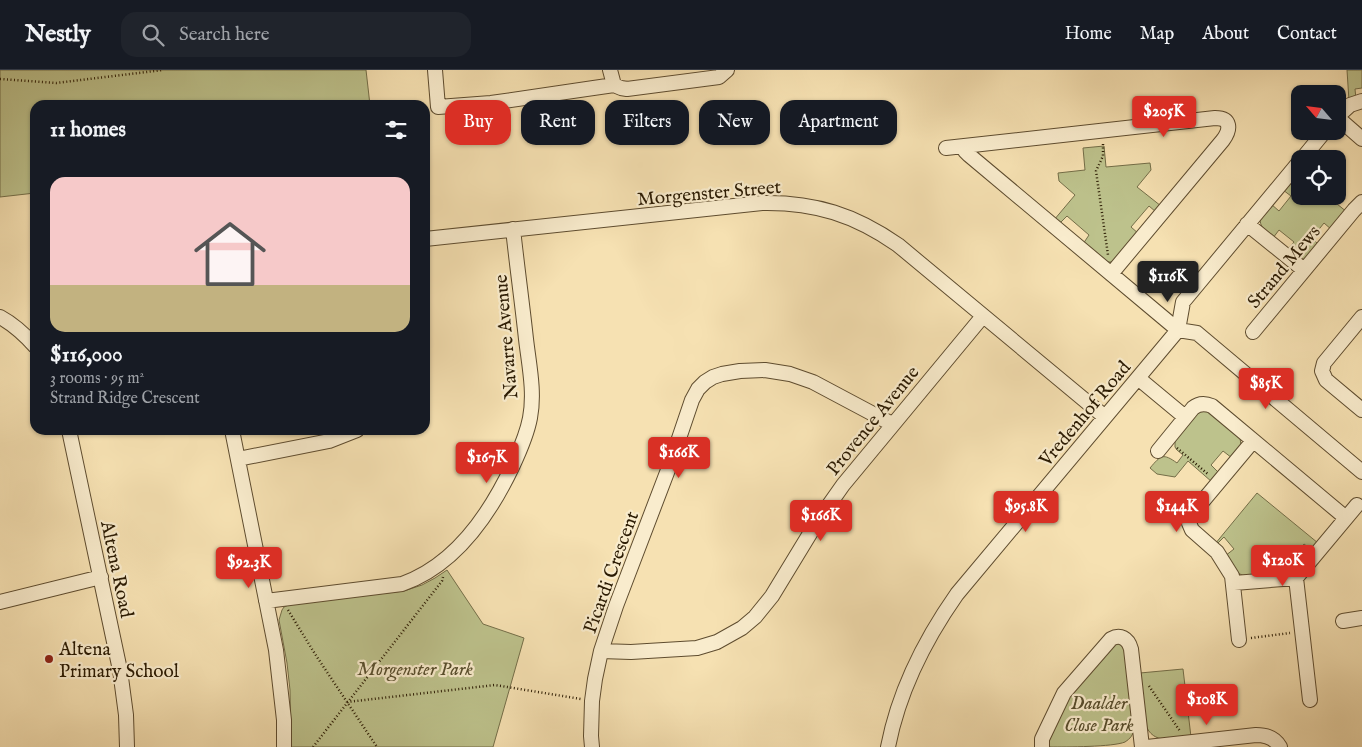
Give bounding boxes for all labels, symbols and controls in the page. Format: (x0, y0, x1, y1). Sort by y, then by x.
search box (121, 12, 471, 57)
text: Nestly (25, 19, 91, 50)
icon: search (139, 21, 167, 49)
text: Search here (179, 23, 269, 47)
text: Home (1065, 23, 1112, 46)
text: Map (1140, 23, 1174, 46)
text: About (1202, 23, 1249, 46)
text: Contact (1277, 23, 1337, 46)
north arrow (1291, 85, 1346, 140)
map controls (1291, 85, 1346, 205)
pin: $205K (1129, 96, 1199, 138)
chip: Buy (445, 100, 511, 145)
chip: Rent (521, 100, 595, 145)
chip: Filters (605, 100, 689, 145)
chip: New (699, 100, 770, 145)
chip: Apartment (780, 100, 897, 145)
text: $205K (1143, 102, 1185, 122)
icon: filters (382, 116, 410, 144)
text: 11 homes (50, 117, 126, 144)
button: locate (1291, 150, 1346, 205)
street label: Morgenster Street (636, 176, 783, 212)
icon: home (185, 209, 275, 299)
street label: Strand Mews (1243, 221, 1326, 314)
pin: $116K (1133, 260, 1203, 303)
text: $116K (1148, 267, 1188, 287)
street label: Navarre Avenue (490, 273, 524, 400)
text: $116,000 (50, 342, 123, 369)
street label: Vredenhof Road (1034, 356, 1137, 473)
street label: Provence Avenue (822, 361, 925, 481)
pin: $85K (1236, 368, 1296, 410)
text: 3 rooms · 95 m² (50, 369, 144, 389)
text: $85K (1250, 374, 1282, 394)
text: Strand Ridge Crescent (50, 389, 200, 409)
pin: $166K (644, 436, 714, 479)
pin: $167K (452, 442, 522, 484)
text: $166K (659, 443, 699, 463)
text: $167K (467, 448, 507, 468)
pin: $95.8K (985, 490, 1067, 533)
pin: $144K (1142, 490, 1212, 533)
text: $95.8K (1005, 497, 1047, 517)
text: $144K (1156, 497, 1198, 517)
pin: $166K (786, 500, 856, 542)
text: $166K (801, 506, 841, 526)
street label: Picardi Crescent (579, 508, 645, 637)
street label: Altena Road (94, 518, 138, 621)
pin: $120K (1248, 544, 1318, 587)
pin: $92.3K (208, 546, 290, 589)
text: $120K (1262, 551, 1304, 571)
text: $92.3K (227, 553, 271, 573)
place label: Altena Primary School (58, 638, 180, 684)
marker: Altena Primary School (43, 653, 55, 665)
park label: Morgenster Park (357, 658, 473, 682)
pin: $108K (1172, 684, 1242, 726)
text: $108K (1187, 690, 1227, 710)
park label: Daalder Close Park (1064, 692, 1134, 738)

